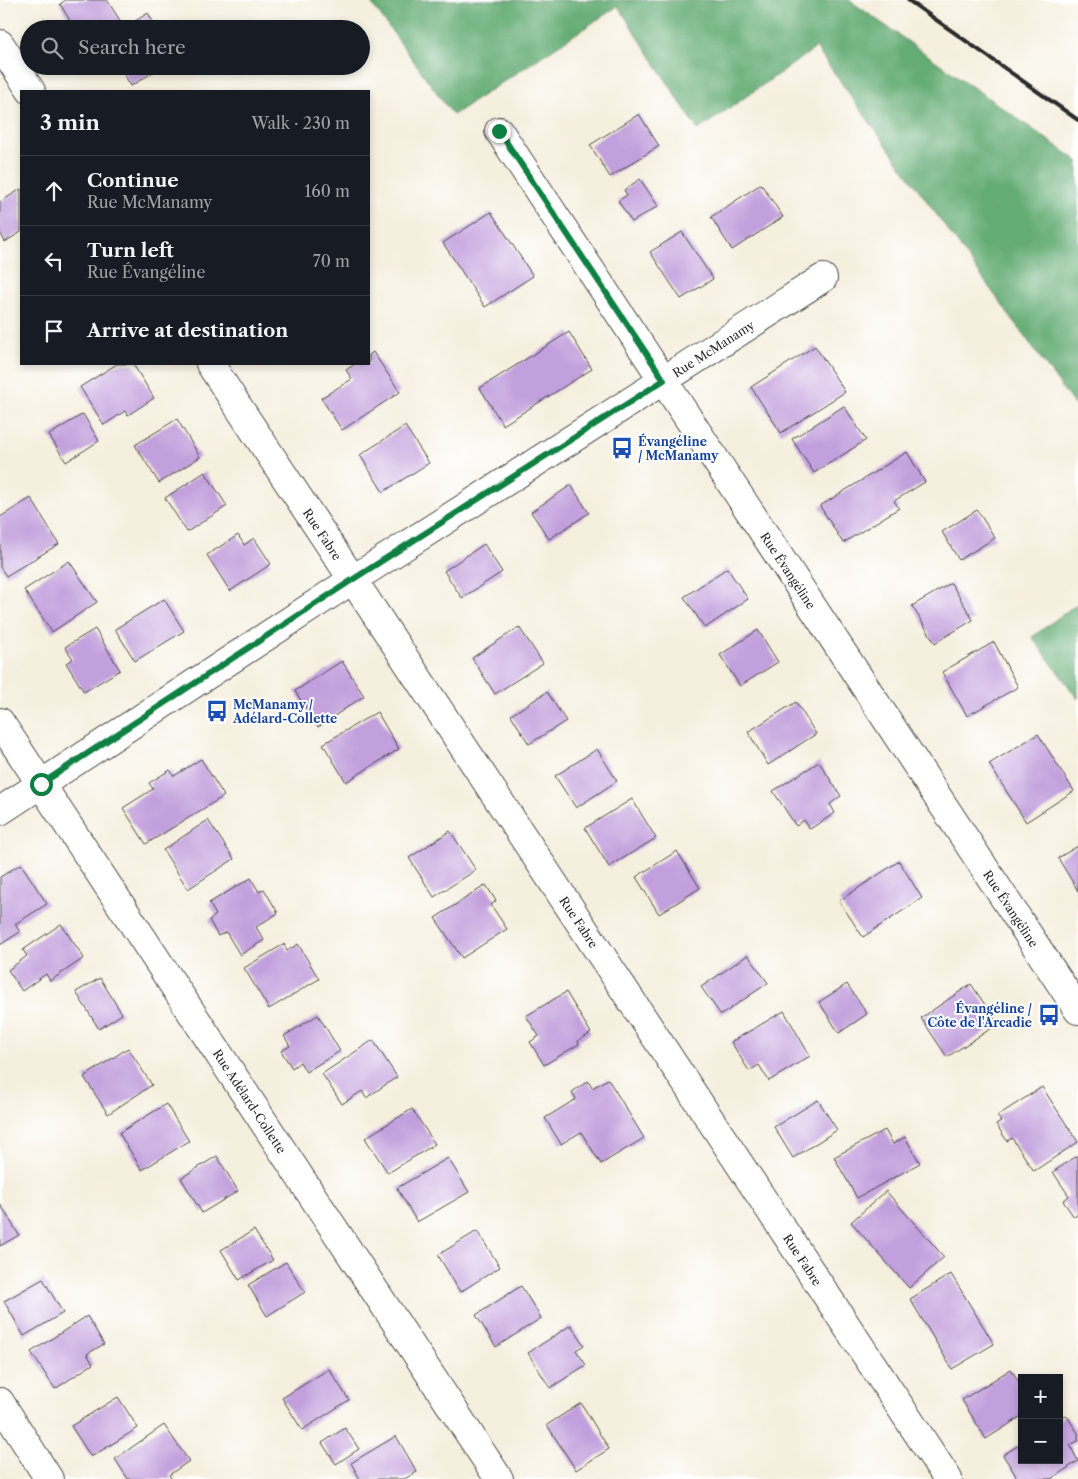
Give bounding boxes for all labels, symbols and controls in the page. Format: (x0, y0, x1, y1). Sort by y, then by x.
search box (20, 20, 370, 75)
icon: search (38, 34, 66, 62)
text: Search here (78, 36, 186, 59)
text: 3 min (40, 110, 100, 135)
text: Walk · 230 m (251, 113, 350, 133)
route end (488, 120, 511, 143)
text: Continue (87, 169, 179, 192)
icon: ahead (40, 177, 68, 205)
text: 160 m (305, 181, 350, 201)
text: Rue McManamy (87, 192, 212, 212)
text: Turn left (87, 239, 174, 262)
icon: left (40, 247, 68, 275)
text: 70 m (313, 251, 350, 271)
text: Rue Évangéline (87, 262, 205, 282)
icon: arrive (40, 317, 68, 345)
street label: Rue McManamy (669, 317, 757, 380)
text: Arrive at destination (87, 319, 288, 342)
place label: Évangéline / McManamy (638, 433, 719, 463)
bus stop icon: Évangéline / McManamy (609, 435, 635, 461)
street label: Rue Fabre (300, 505, 345, 563)
street label: Rue Évangéline (758, 529, 819, 612)
place label: McManamy / Adélard-Collette (232, 697, 337, 726)
bus stop icon: McManamy / Adélard-Collette (204, 698, 230, 724)
route start (30, 773, 53, 796)
street label: Rue Évangéline (980, 867, 1042, 950)
street label: Rue Fabre (557, 893, 602, 951)
place label: Évangéline / Côte de l'Arcadie (927, 1000, 1033, 1030)
bus stop icon: Évangéline / Côte de l'Arcadie (1036, 1002, 1062, 1028)
street label: Rue Adélard-Collette (210, 1046, 290, 1156)
street label: Rue Fabre (780, 1231, 825, 1288)
map controls (1018, 1374, 1063, 1464)
button: + (1018, 1374, 1063, 1419)
button: − (1018, 1419, 1063, 1464)

